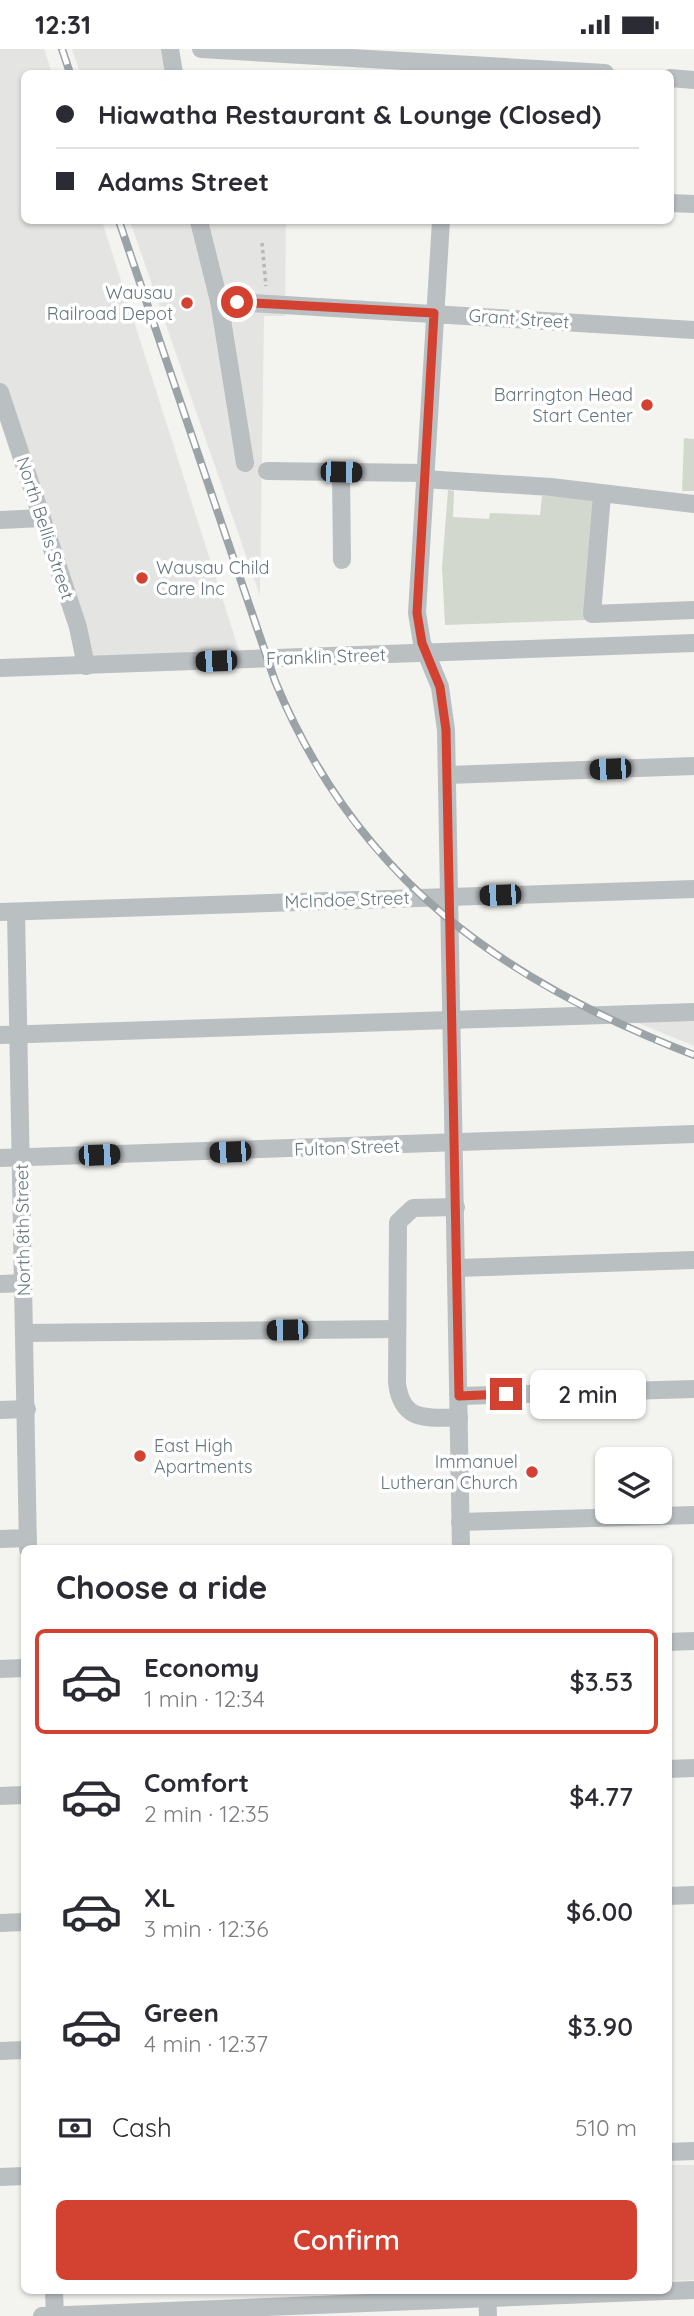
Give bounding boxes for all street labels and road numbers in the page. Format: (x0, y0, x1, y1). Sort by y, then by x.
street label: Grant Street (468, 304, 570, 333)
street label: North Bellis Street (12, 454, 79, 602)
street label: Franklin Street (266, 643, 386, 670)
street label: McIndoe Street (284, 886, 410, 913)
street label: Fulton Street (294, 1134, 400, 1161)
street label: North 8th Street (10, 1164, 35, 1296)

